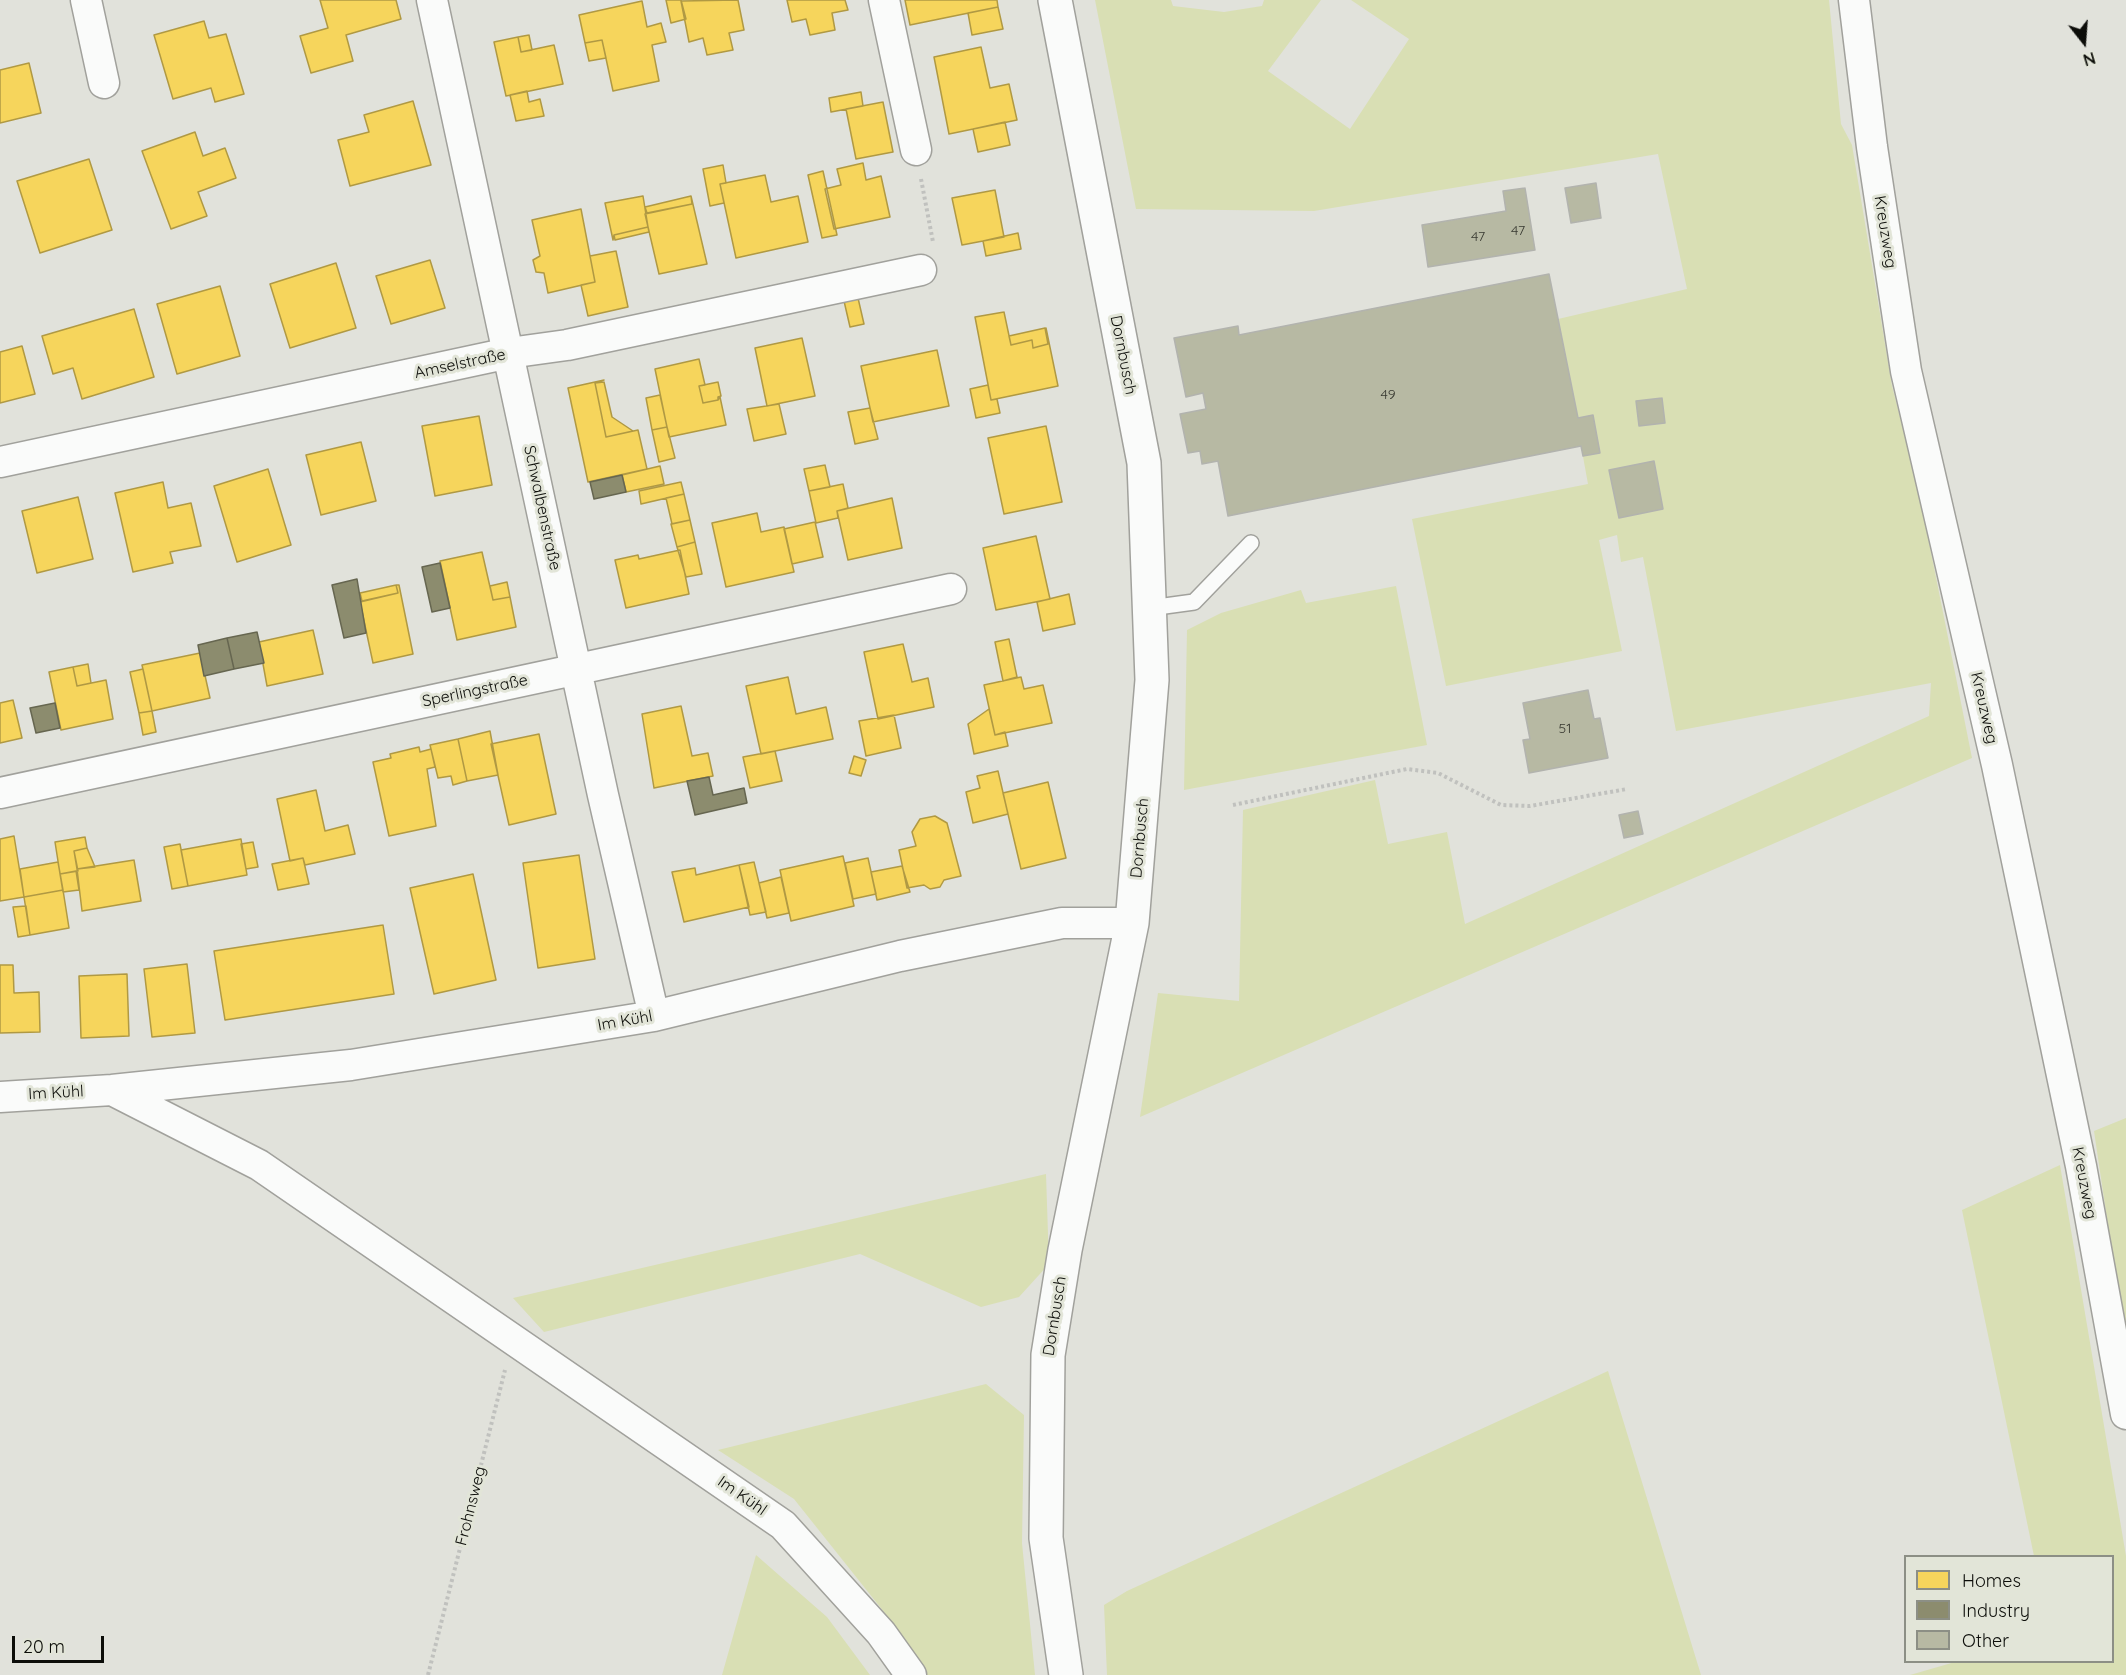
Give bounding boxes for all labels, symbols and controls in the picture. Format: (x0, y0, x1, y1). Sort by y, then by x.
north arrow (2054, 12, 2114, 72)
text: N (2081, 48, 2098, 70)
street label: Kreuzweg (1870, 194, 1900, 270)
house number: 47 (1511, 223, 1525, 239)
house number: 47 (1471, 229, 1485, 245)
street label: Dornbusch (1106, 314, 1140, 396)
street label: Amselstraße (413, 345, 507, 383)
house number: 49 (1381, 387, 1395, 403)
street label: Schwalbenstraße (519, 444, 565, 572)
street label: Sperlingstraße (420, 670, 530, 712)
street label: Kreuzweg (1966, 670, 2002, 746)
house number: 51 (1559, 721, 1571, 737)
street label: Dornbusch (1127, 797, 1153, 879)
street label: Im Kühl (596, 1007, 654, 1035)
street label: Im Kühl (28, 1082, 84, 1104)
street label: Kreuzweg (2068, 1145, 2100, 1221)
street label: Dornbusch (1039, 1275, 1071, 1357)
street label: Frohnsweg (452, 1464, 490, 1548)
street label: Im Kühl (714, 1472, 770, 1520)
legend (1904, 1555, 2114, 1663)
text: Homes (1962, 1569, 2021, 1592)
text: Industry (1962, 1599, 2030, 1622)
scale bar (15, 1624, 106, 1662)
text: Other (1962, 1629, 2009, 1652)
text: 20 m (23, 1635, 65, 1658)

